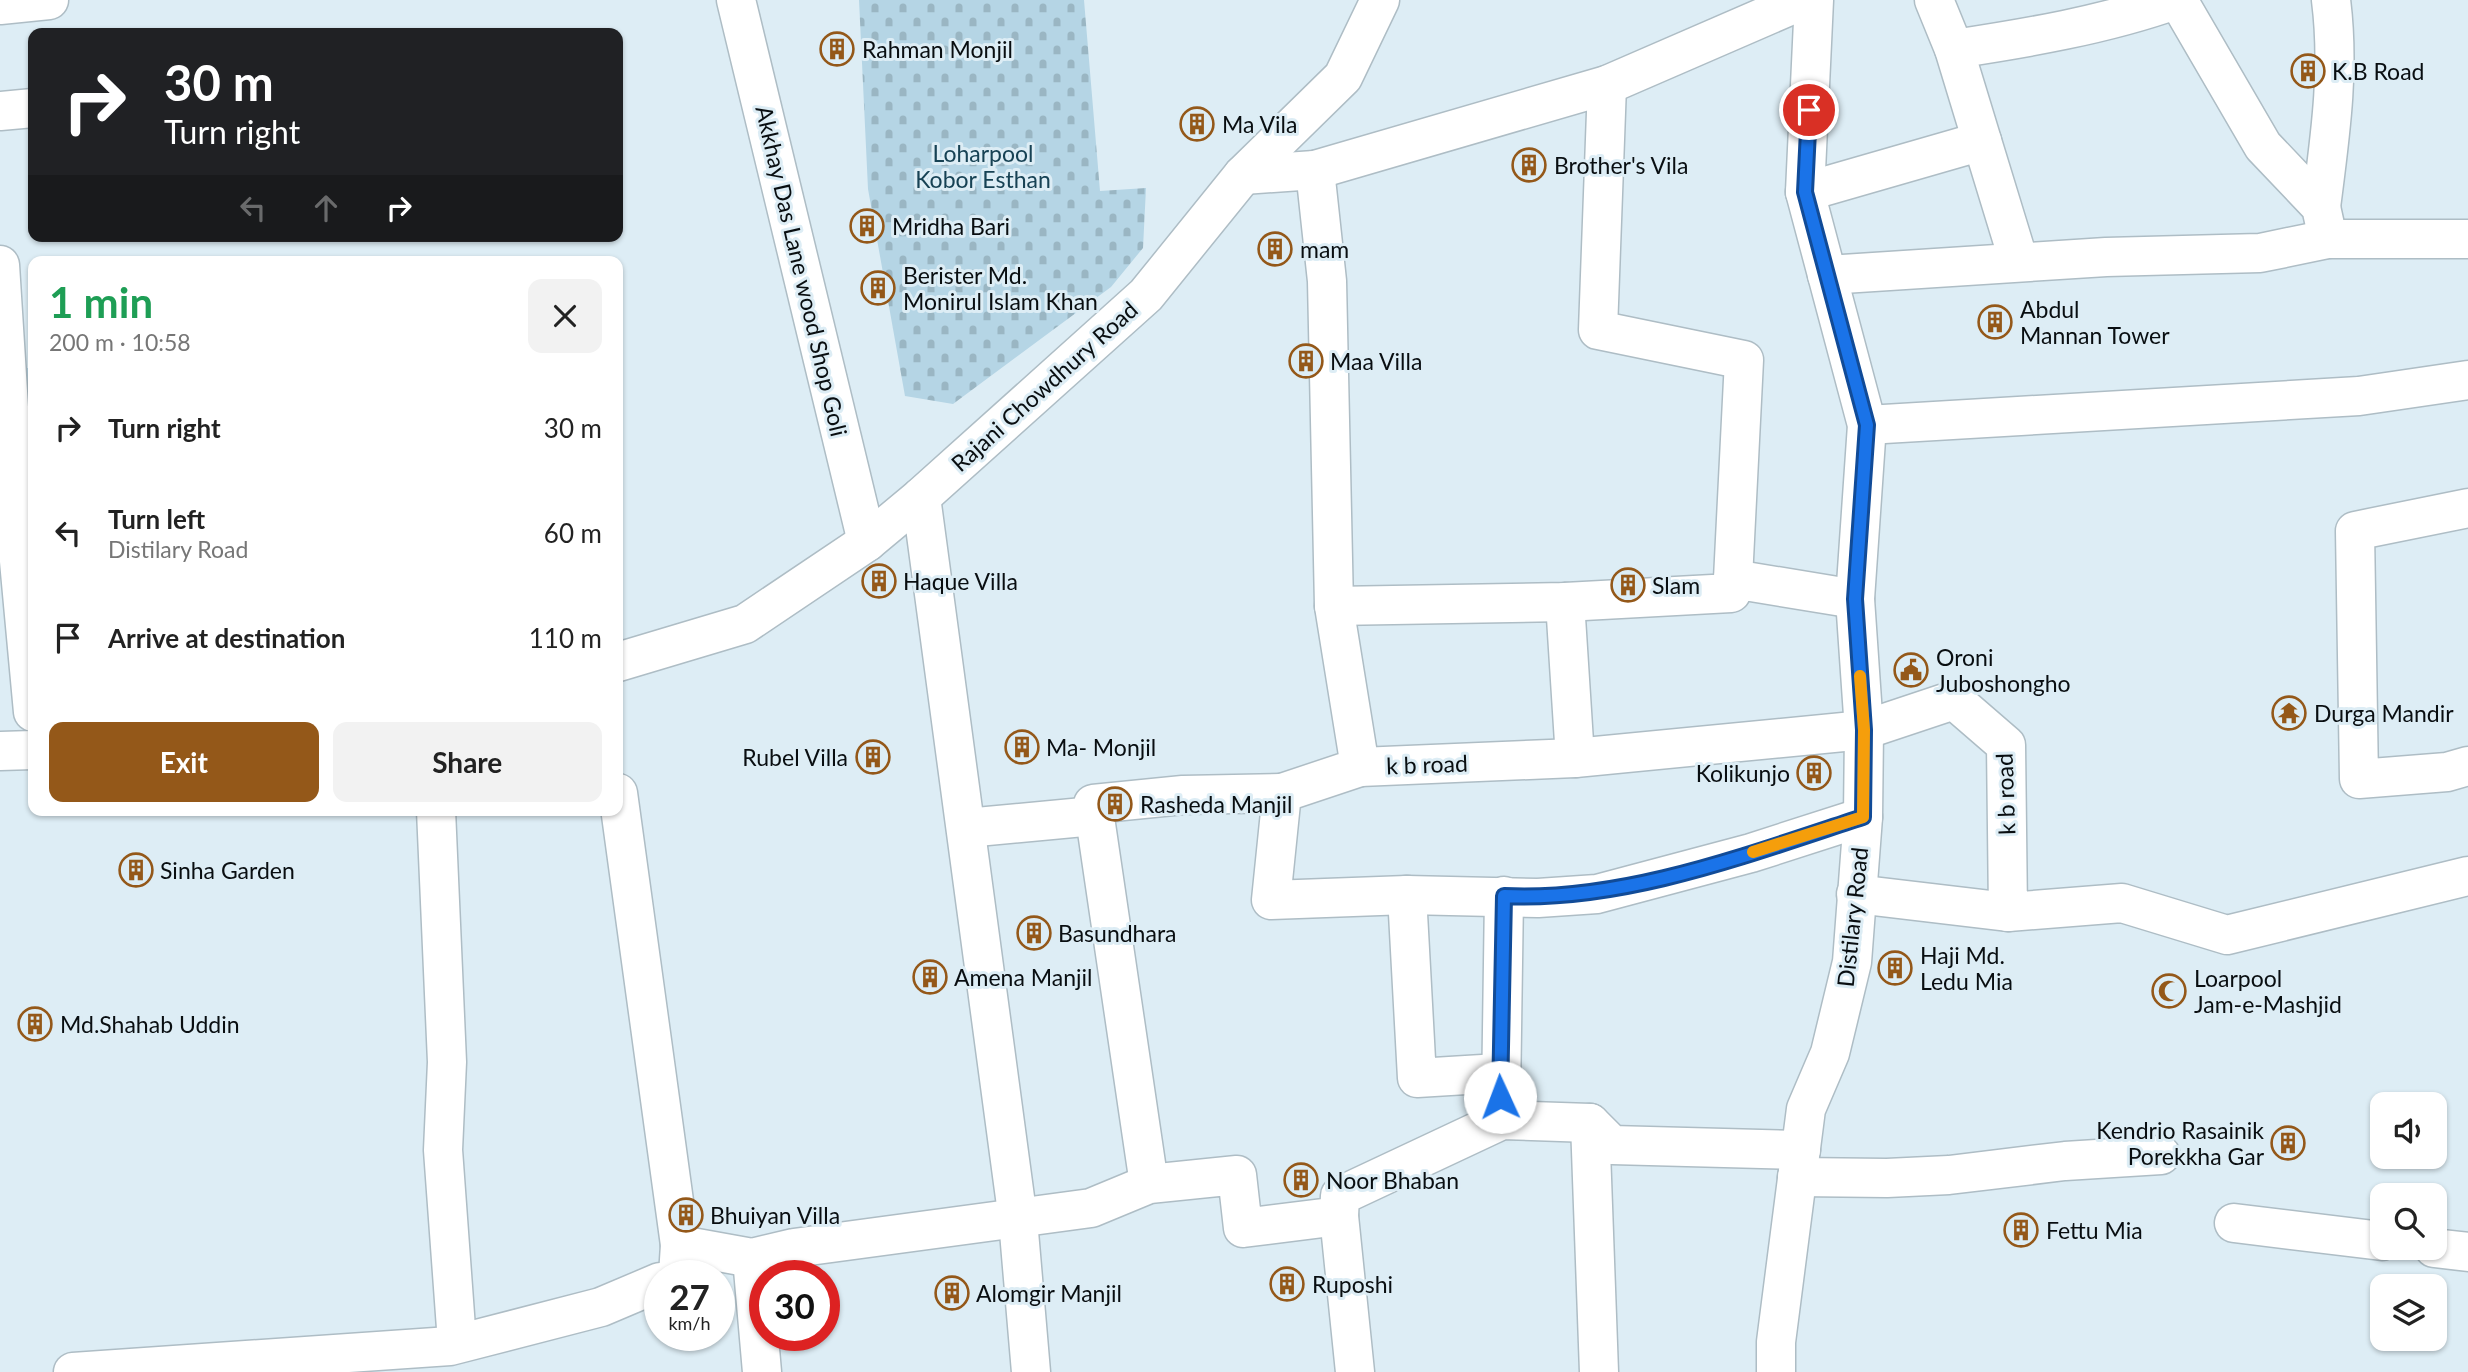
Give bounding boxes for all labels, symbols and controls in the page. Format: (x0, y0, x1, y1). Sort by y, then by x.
building icon: Rahman Monjil (818, 30, 856, 68)
place label: Rahman Monjil (862, 35, 1013, 63)
building icon: K.B Road (2289, 52, 2327, 90)
text: 30 m (164, 53, 274, 111)
icon: right (49, 56, 140, 147)
place label: K.B Road (2332, 57, 2424, 85)
pin (1779, 80, 1839, 140)
icon: arrive (1790, 91, 1828, 129)
street label: Akkhay Das Lane wood Shop Goli (750, 103, 854, 439)
building icon: Ma Vila (1178, 105, 1216, 143)
place label: Ma Vila (1222, 110, 1297, 138)
text: Turn right (164, 112, 300, 151)
park label: Loharpool Kobor Esthan (915, 139, 1051, 193)
building icon: Brother's Vila (1510, 146, 1548, 184)
place label: Brother's Vila (1554, 151, 1688, 179)
icon: left (234, 189, 272, 227)
icon: ahead (307, 189, 345, 227)
icon: right (380, 189, 418, 227)
building icon: Mridha Bari (848, 207, 886, 245)
place label: Mridha Bari (892, 212, 1010, 240)
building icon: mam (1256, 230, 1294, 268)
place label: mam (1300, 235, 1349, 263)
place label: Berister Md. Monirul Islam Khan (903, 261, 1098, 315)
building icon: Berister Md. Monirul Islam Khan (859, 269, 897, 307)
text: 1 min (49, 277, 153, 327)
button: close (528, 279, 602, 353)
street label: Rajani Chowdhury Road (945, 295, 1143, 477)
place label: Abdul Mannan Tower (2020, 295, 2170, 349)
building icon: Abdul Mannan Tower (1976, 303, 2014, 341)
text: 200 m · 10:58 (49, 328, 191, 356)
building icon: Maa Villa (1287, 342, 1325, 380)
place label: Maa Villa (1330, 347, 1422, 375)
icon: right (49, 409, 87, 447)
text: Turn right (108, 412, 221, 444)
text: 30 m (544, 412, 602, 444)
text: Turn left (108, 503, 205, 535)
icon: left (49, 514, 87, 552)
text: 60 m (544, 517, 602, 549)
text: Distilary Road (108, 535, 248, 563)
building icon: Haque Villa (860, 562, 898, 600)
building icon: Slam (1609, 566, 1647, 604)
place label: Haque Villa (903, 567, 1018, 595)
place label: Slam (1652, 571, 1700, 599)
icon: arrive (49, 619, 87, 657)
text: Arrive at destination (108, 622, 345, 654)
text: 110 m (529, 622, 602, 654)
place label: Oroni Juboshongho (1936, 643, 2071, 697)
public building icon: Oroni Juboshongho (1892, 651, 1930, 689)
temple icon: Durga Mandir (2270, 694, 2308, 732)
place label: Durga Mandir (2314, 699, 2454, 727)
button: Exit (49, 722, 319, 802)
button: Share (333, 722, 602, 802)
building icon: Ma- Monjil (1003, 728, 1041, 766)
place label: Ma- Monjil (1046, 733, 1156, 761)
building icon: Rubel Villa (854, 738, 892, 776)
place label: Rubel Villa (742, 743, 848, 771)
street label: k b road (1386, 749, 1468, 779)
street label: k b road (1990, 753, 2020, 835)
building icon: Kolikunjo (1795, 754, 1833, 792)
place label: Kolikunjo (1696, 759, 1790, 787)
building icon: Rasheda Manjil (1096, 785, 1134, 823)
place label: Rasheda Manjil (1140, 790, 1293, 818)
street label: Distilary Road (1831, 846, 1873, 988)
building icon: Sinha Garden (117, 851, 155, 889)
place label: Sinha Garden (160, 856, 295, 884)
building icon: Basundhara (1015, 914, 1053, 952)
place label: Basundhara (1058, 919, 1177, 947)
place label: Haji Md. Ledu Mia (1920, 941, 2013, 995)
building icon: Haji Md. Ledu Mia (1876, 949, 1914, 987)
building icon: Amena Manjil (911, 958, 949, 996)
place label: Amena Manjil (954, 963, 1092, 991)
place label: Loarpool Jam-e-Mashjid (2194, 964, 2342, 1018)
mosque icon: Loarpool Jam-e-Mashjid (2150, 972, 2188, 1010)
building icon: Md.Shahab Uddin (16, 1005, 54, 1043)
place label: Md.Shahab Uddin (60, 1010, 240, 1038)
position arrow (1463, 1060, 1537, 1134)
map controls (2370, 1092, 2447, 1351)
button: sound (2370, 1092, 2447, 1169)
place label: Kendrio Rasainik Porekkha Gar (2096, 1116, 2265, 1170)
building icon: Kendrio Rasainik Porekkha Gar (2269, 1124, 2307, 1162)
building icon: Noor Bhaban (1282, 1161, 1320, 1199)
place label: Noor Bhaban (1326, 1166, 1459, 1194)
button: search (2370, 1183, 2447, 1260)
building icon: Bhuiyan Villa (667, 1196, 705, 1234)
place label: Bhuiyan Villa (710, 1201, 840, 1229)
building icon: Fettu Mia (2002, 1211, 2040, 1249)
place label: Fettu Mia (2046, 1216, 2143, 1244)
speed limit sign: 30 (749, 1260, 840, 1351)
building icon: Ruposhi (1268, 1265, 1306, 1303)
place label: Ruposhi (1312, 1270, 1393, 1298)
building icon: Alomgir Manjil (933, 1274, 971, 1312)
button: layers (2370, 1274, 2447, 1351)
text: 27 (669, 1275, 710, 1317)
place label: Alomgir Manjil (976, 1279, 1122, 1307)
text: km/h (668, 1312, 711, 1334)

